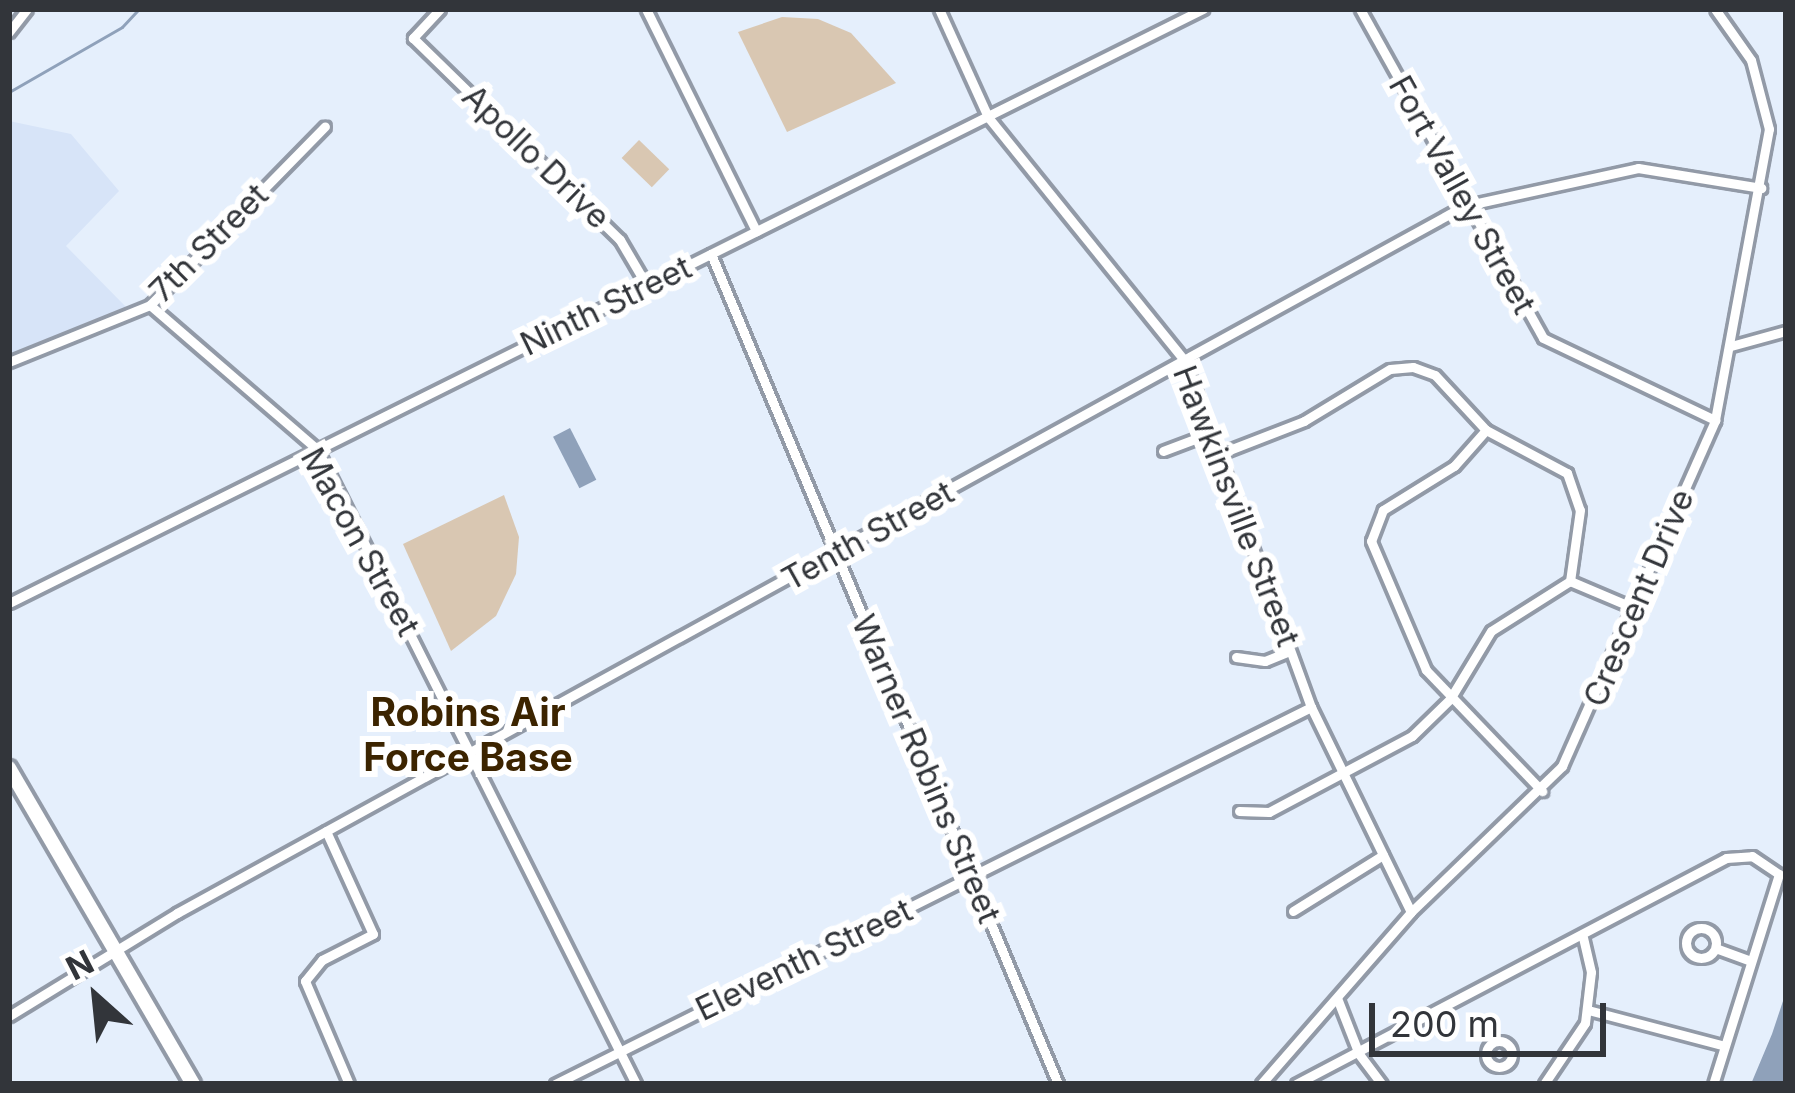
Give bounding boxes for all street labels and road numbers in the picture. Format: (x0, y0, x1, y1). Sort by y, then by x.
street label: Fort Valley Street (1380, 69, 1544, 321)
street label: Apollo Drive (454, 77, 618, 237)
street label: 7th Street (141, 175, 277, 311)
street label: Ninth Street (514, 248, 698, 364)
street label: Hawkinsville Street (1164, 360, 1308, 652)
street label: Macon Street (292, 441, 428, 643)
street label: Tenth Street (775, 473, 961, 599)
street label: Crescent Drive (1575, 483, 1703, 713)
street label: Warner Robins Street (843, 609, 1009, 929)
street label: Eleventh Street (689, 891, 919, 1029)

